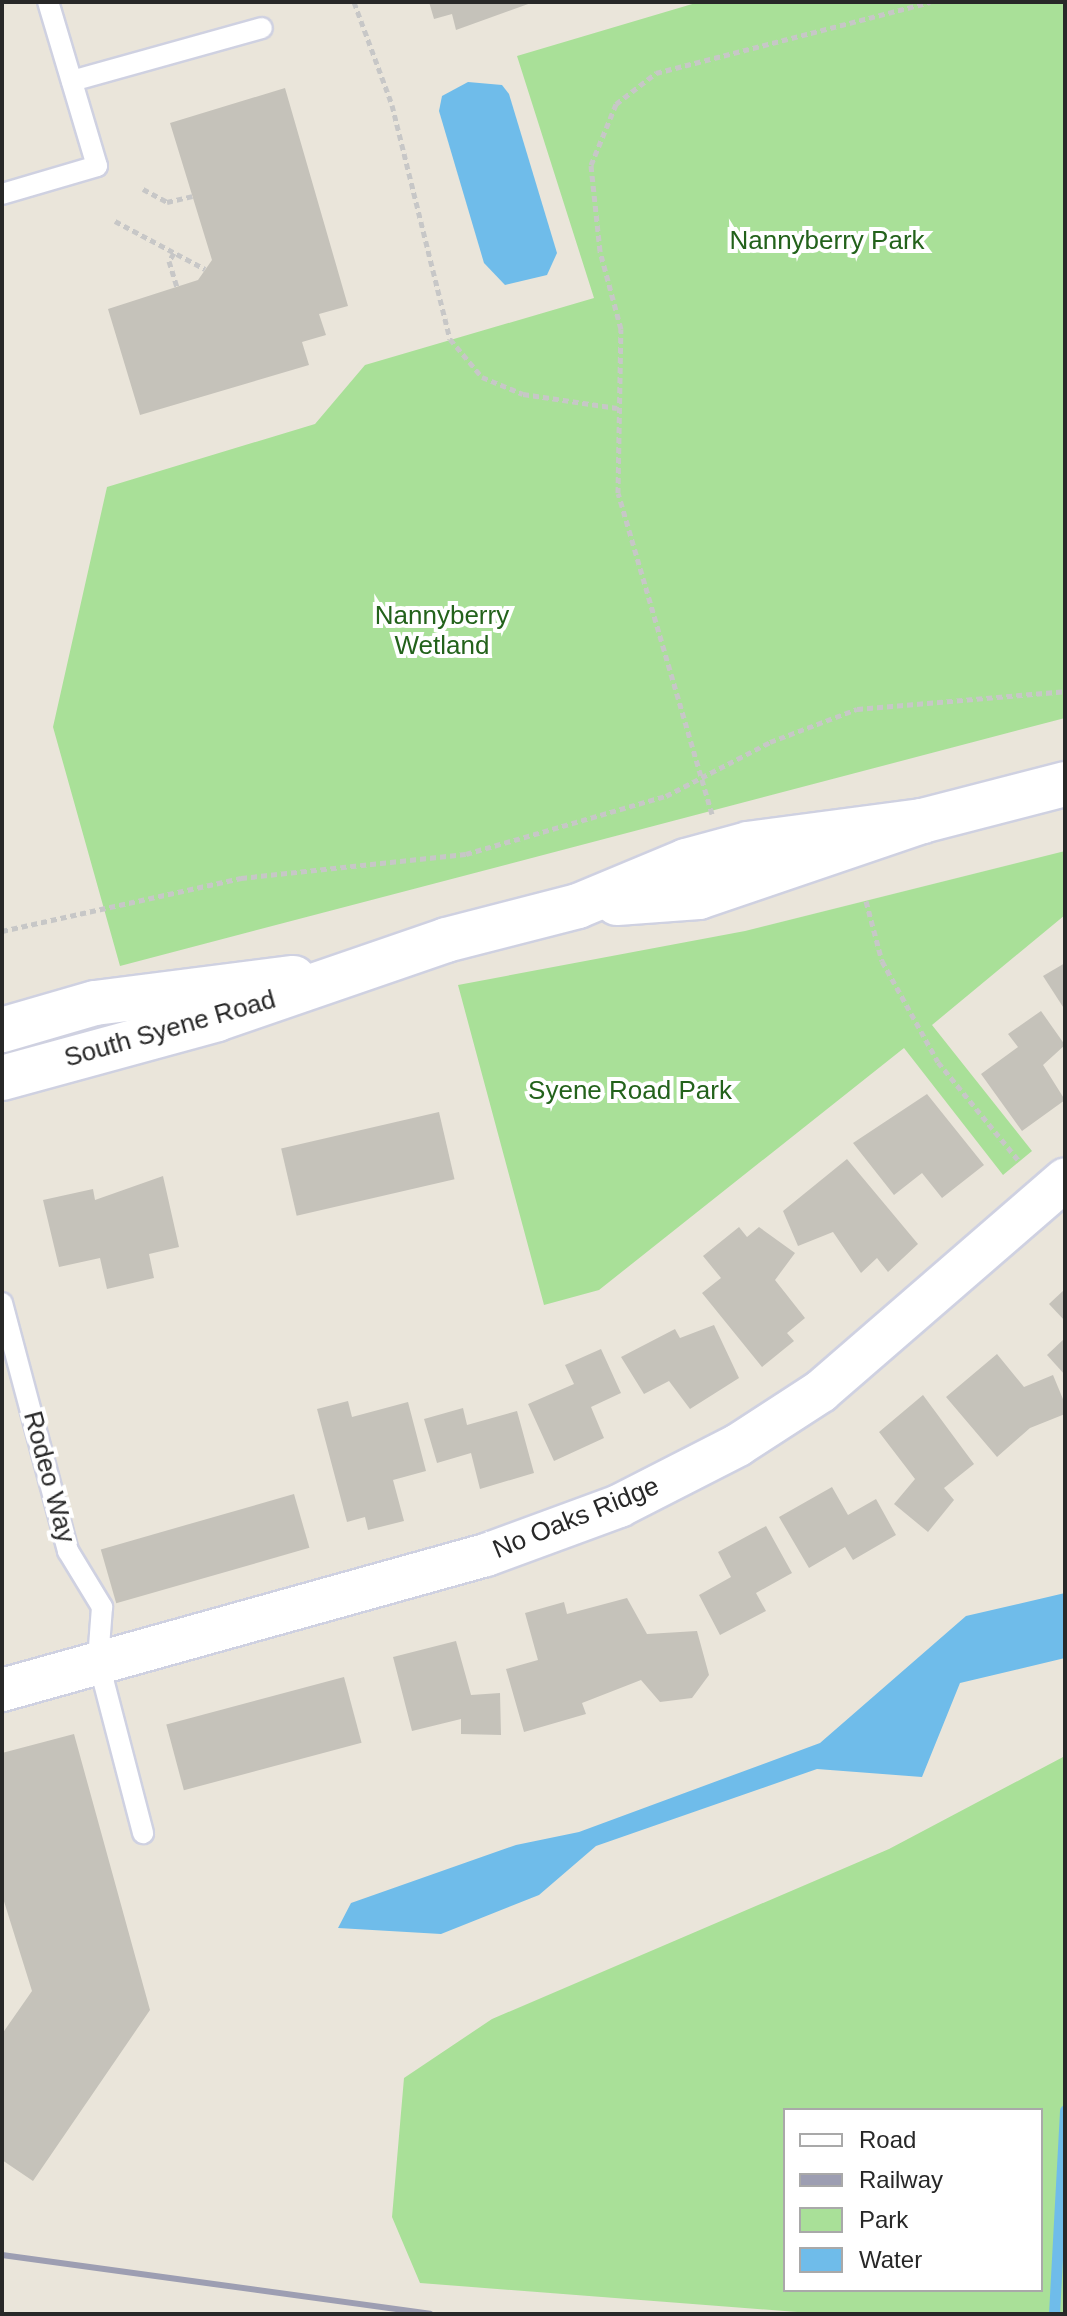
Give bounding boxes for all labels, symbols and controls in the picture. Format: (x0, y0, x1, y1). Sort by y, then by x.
park label: Nannyberry Park (729, 225, 925, 257)
park label: Nannyberry Wetland (375, 600, 509, 662)
street label: South Syene Road (61, 984, 279, 1074)
park label: Syene Road Park (528, 1075, 732, 1107)
street label: Rodeo Way (16, 1408, 82, 1546)
street label: No Oaks Ridge (488, 1471, 664, 1565)
legend (783, 2108, 1043, 2292)
text: Road (859, 2126, 916, 2153)
text: Railway (859, 2166, 943, 2193)
text: Park (859, 2206, 908, 2233)
text: Water (859, 2246, 922, 2273)

